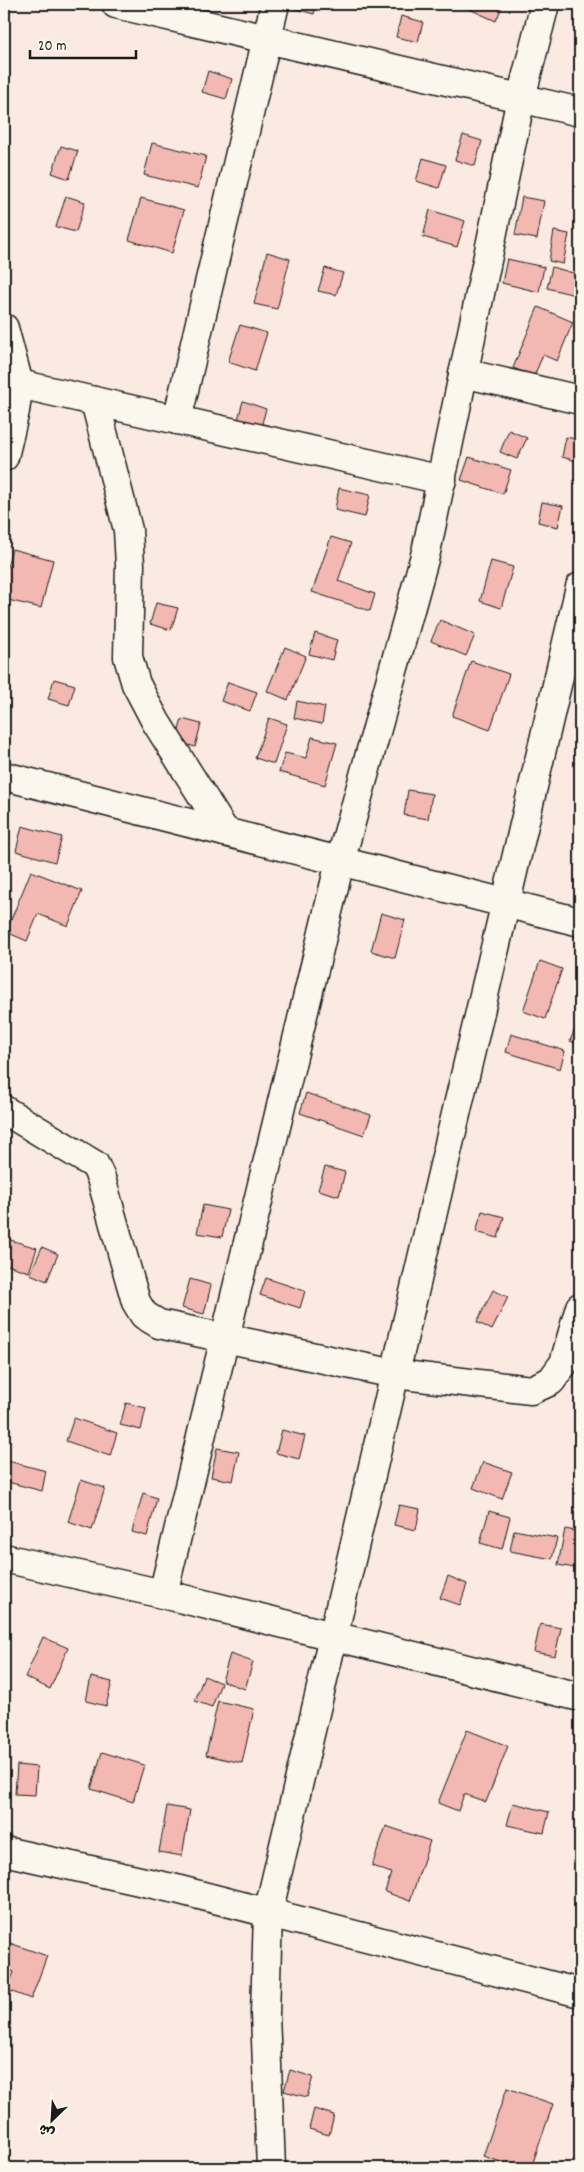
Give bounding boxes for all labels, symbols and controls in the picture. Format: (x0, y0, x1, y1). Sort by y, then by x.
scale bar (30, 28, 136, 60)
text: 20 m (38, 36, 66, 58)
north arrow (28, 2094, 78, 2144)
text: ش (36, 2118, 59, 2142)

